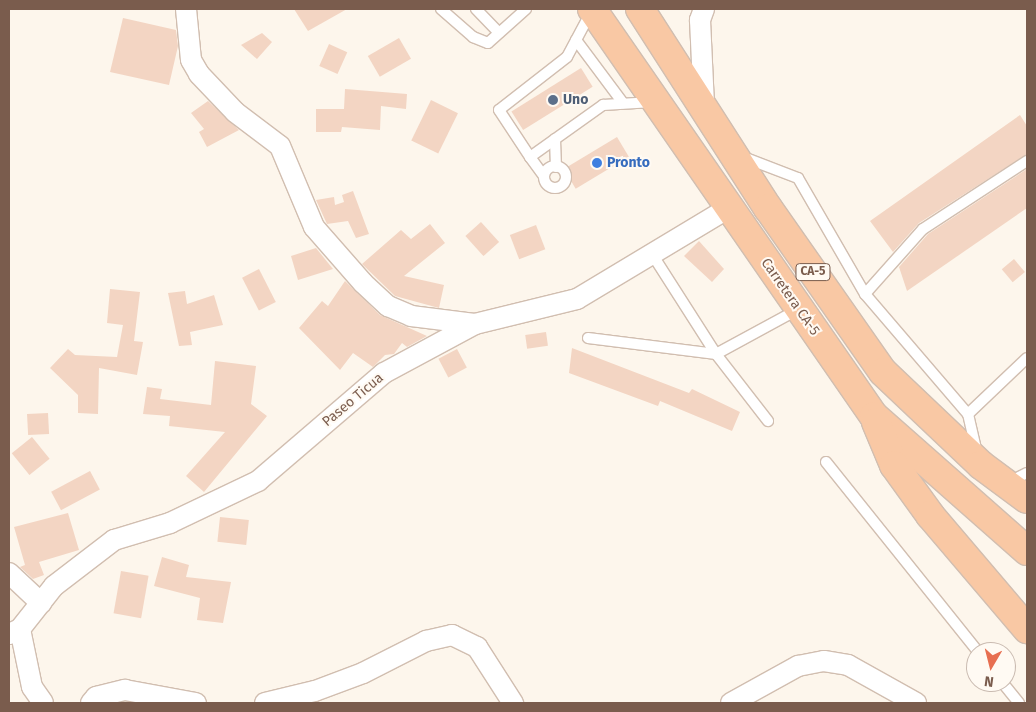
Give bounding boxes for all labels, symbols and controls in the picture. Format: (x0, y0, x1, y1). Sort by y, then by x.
place label: Uno (563, 92, 588, 108)
marker: Uno (547, 94, 559, 106)
place label: Pronto (607, 155, 650, 171)
marker: Pronto (591, 157, 603, 169)
street label: Carretera CA-5 (757, 255, 823, 339)
road number: CA-5 (794, 262, 832, 282)
street label: Paseo Ticua (319, 370, 387, 430)
north arrow (966, 642, 1016, 692)
text: N (983, 672, 995, 690)

